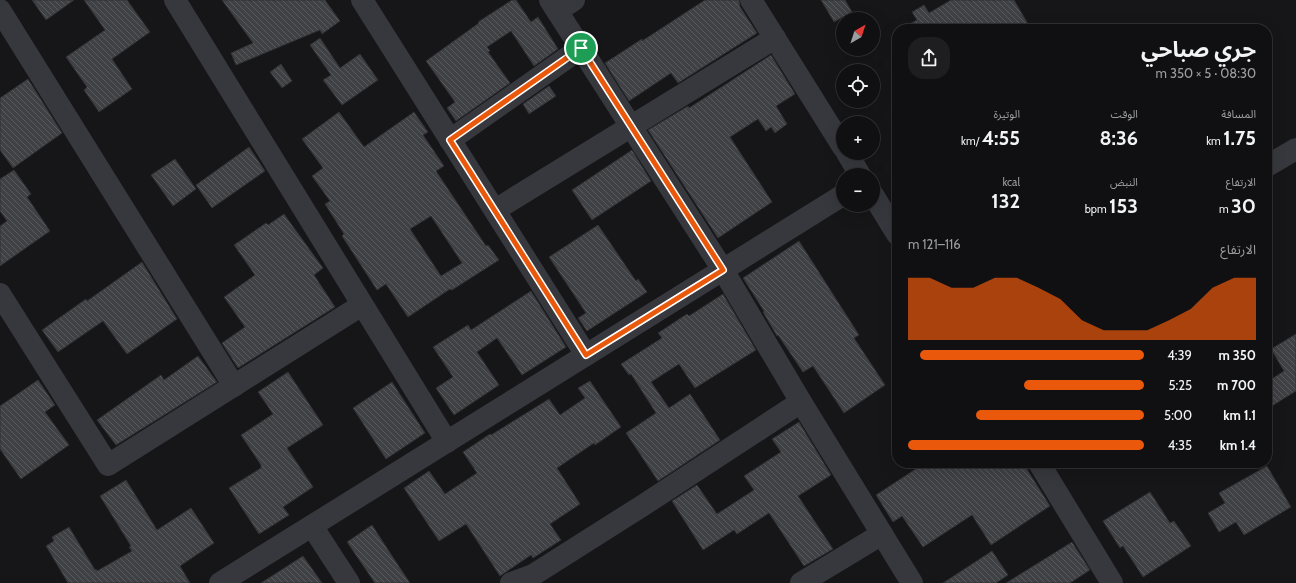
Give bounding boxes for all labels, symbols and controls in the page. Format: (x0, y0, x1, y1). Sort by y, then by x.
north arrow (836, 12, 880, 56)
map controls (836, 12, 880, 212)
pin (564, 31, 598, 65)
text: جري صباحي (1141, 36, 1256, 63)
icon: arrive (570, 37, 592, 59)
button: share (908, 37, 950, 79)
button: locate (836, 64, 880, 108)
text: 08:30 · 5 × 350 m (1156, 65, 1256, 81)
text: الوتيرة (994, 107, 1020, 121)
text: الوقت (1110, 107, 1138, 121)
text: المسافة (1221, 107, 1256, 121)
button: + (836, 116, 880, 160)
text: 4:55 (982, 126, 1020, 150)
text: 8:36 (1099, 126, 1138, 150)
text: 1.75 (1223, 126, 1256, 150)
text: /km (961, 134, 982, 148)
text: km (1206, 134, 1223, 148)
button: − (836, 168, 880, 212)
text: kcal (1002, 175, 1020, 189)
text: النبض (1110, 175, 1138, 189)
text: الارتفاع (1226, 175, 1256, 189)
text: 132 (991, 189, 1020, 213)
text: 153 (1109, 194, 1138, 218)
text: 30 (1231, 194, 1256, 218)
text: bpm (1085, 202, 1109, 216)
text: m (1219, 202, 1231, 216)
text: 116–121 m (908, 236, 961, 252)
text: الارتفاع (1220, 241, 1256, 257)
text: 4:39 (1167, 347, 1192, 363)
text: 350 m (1219, 347, 1256, 363)
text: 5:25 (1168, 377, 1192, 393)
text: 700 m (1217, 377, 1256, 393)
text: 5:00 (1164, 407, 1192, 423)
text: 1.1 km (1223, 407, 1256, 423)
text: 4:35 (1168, 437, 1192, 453)
text: 1.4 km (1220, 437, 1256, 453)

